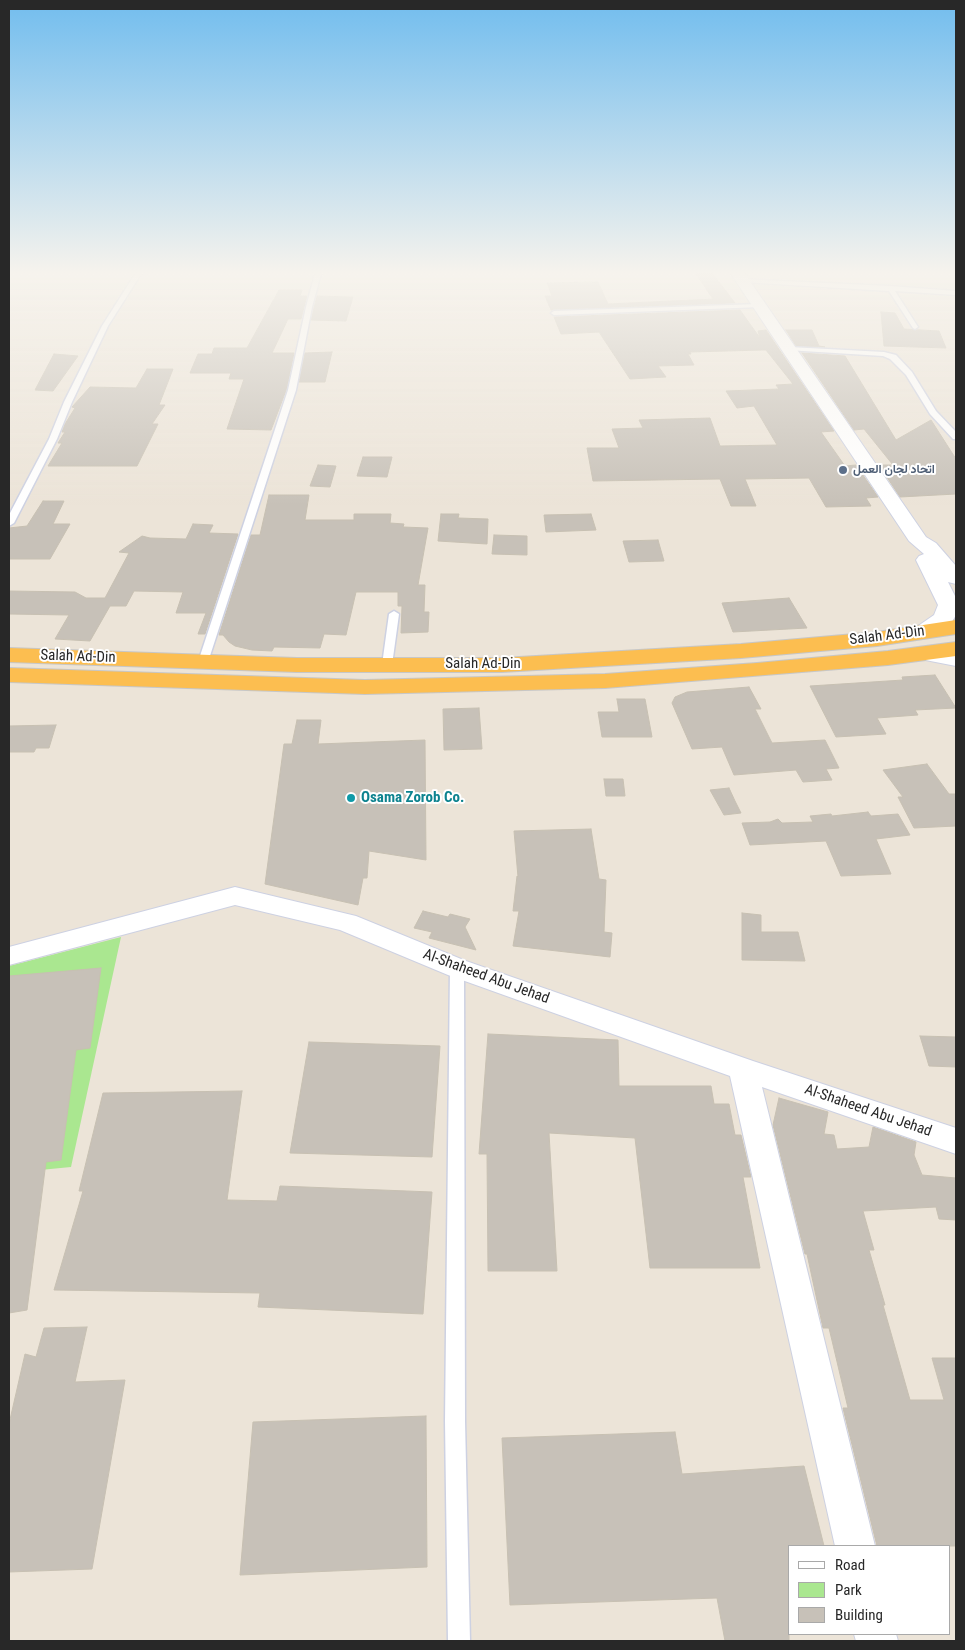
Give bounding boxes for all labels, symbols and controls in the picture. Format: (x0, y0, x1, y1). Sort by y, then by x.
place label: اتحاد لجان العمل (853, 463, 935, 477)
marker: اتحاد لجان العمل (837, 464, 849, 476)
street label: Salah Ad-Din (849, 622, 925, 650)
street label: Salah Ad-Din (40, 647, 116, 667)
street label: Salah Ad-Din (445, 655, 521, 673)
place label: Osama Zorob Co. (361, 789, 464, 807)
marker: Osama Zorob Co. (345, 792, 357, 804)
street label: Al-Shaheed Abu Jehad (420, 946, 552, 1008)
street label: Al-Shaheed Abu Jehad (802, 1081, 934, 1141)
legend (788, 1545, 950, 1635)
text: Road (835, 1556, 865, 1574)
text: Park (835, 1581, 862, 1599)
text: Building (835, 1606, 883, 1624)

